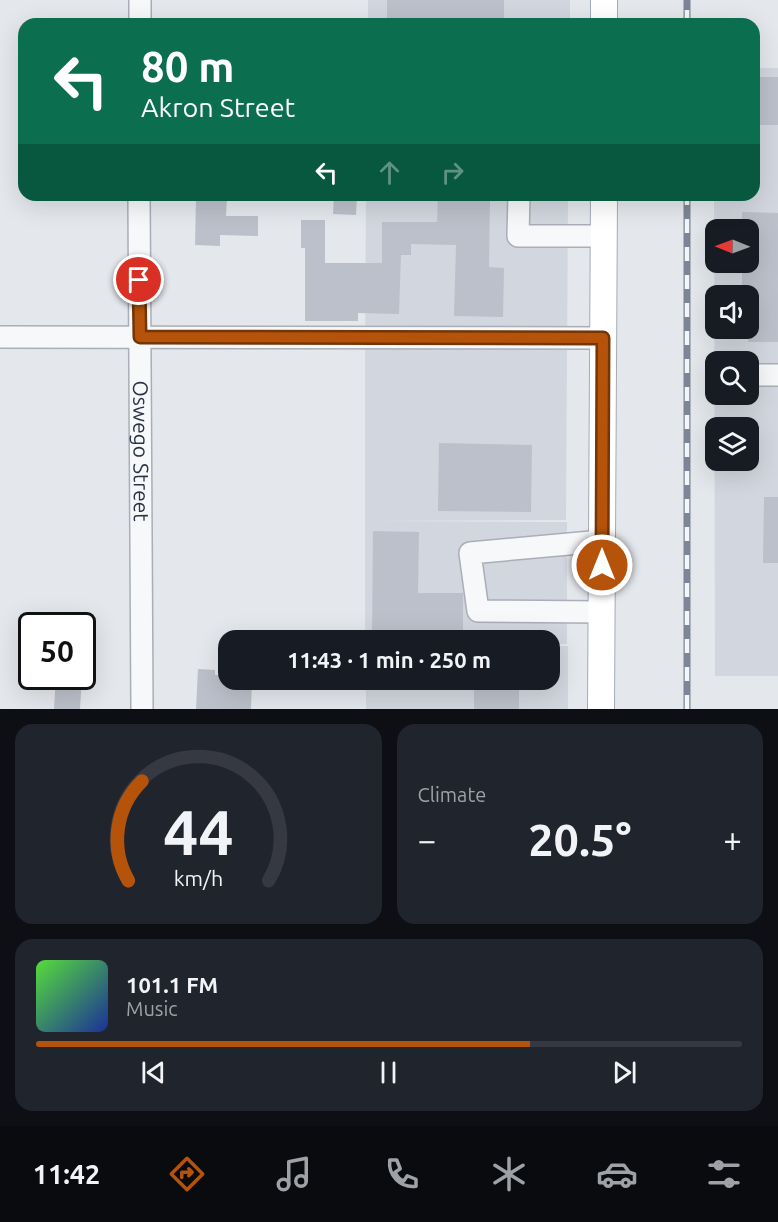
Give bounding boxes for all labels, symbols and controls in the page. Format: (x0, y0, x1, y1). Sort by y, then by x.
icon: left (42, 42, 120, 120)
text: 80 m (141, 43, 235, 90)
text: Akron Street (141, 92, 295, 122)
icon: left (310, 156, 343, 189)
icon: ahead (373, 156, 406, 189)
icon: right (436, 156, 469, 189)
north arrow (705, 219, 759, 273)
map controls (705, 219, 759, 471)
pin (113, 254, 164, 305)
icon: arrive (122, 263, 155, 296)
button: sound (705, 285, 759, 339)
button: search (705, 351, 759, 405)
street label: Oswego Street (129, 380, 154, 522)
button: layers (705, 417, 759, 471)
position arrow (570, 533, 634, 597)
speed limit sign: 50 (18, 612, 96, 690)
text: 11:43 · 1 min · 250 m (287, 647, 491, 672)
text: Climate (418, 783, 486, 806)
text: 44 (163, 797, 233, 867)
text: 20.5° (528, 814, 631, 865)
text: − (418, 821, 436, 858)
text: + (723, 821, 742, 858)
text: km/h (173, 866, 223, 890)
text: 101.1 FM (126, 972, 218, 997)
text: Music (126, 997, 178, 1020)
icon: previous (137, 1056, 170, 1089)
icon: pause (372, 1056, 405, 1089)
icon: next (608, 1056, 641, 1089)
icon: directions (166, 1153, 208, 1195)
icon: music (273, 1153, 315, 1195)
icon: phone (381, 1153, 423, 1195)
icon: climate (488, 1153, 530, 1195)
icon: car (596, 1153, 638, 1195)
icon: filters (703, 1153, 745, 1195)
text: 11:42 (33, 1159, 100, 1189)

